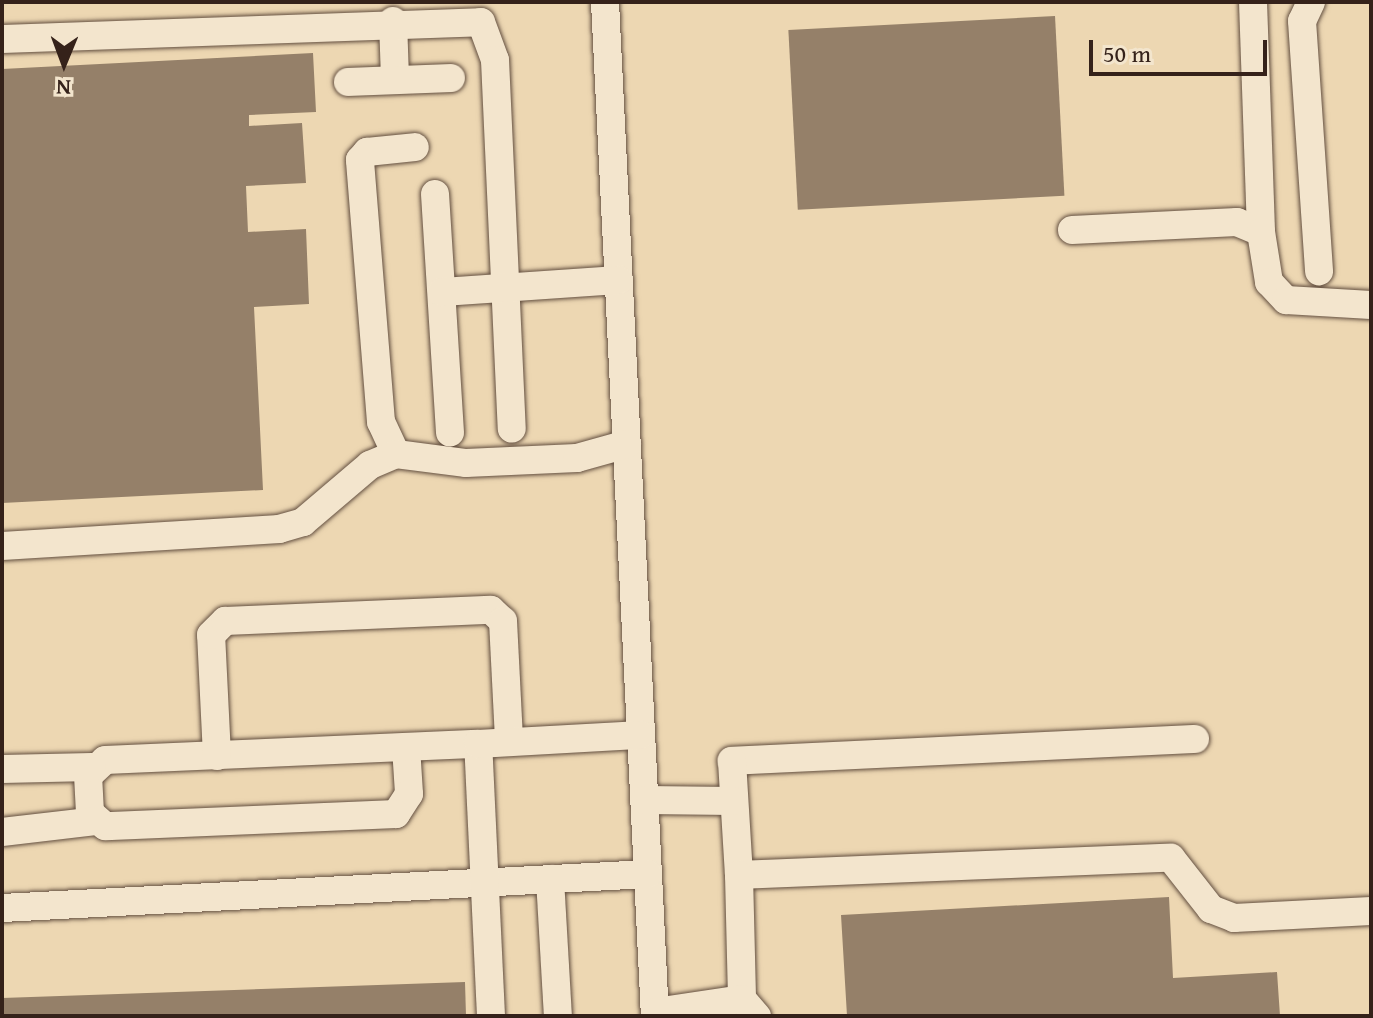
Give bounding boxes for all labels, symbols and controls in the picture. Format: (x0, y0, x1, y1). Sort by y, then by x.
north arrow (24, 24, 104, 104)
scale bar (1093, 24, 1271, 74)
text: 50 m (1103, 36, 1151, 71)
text: N (56, 72, 71, 104)

